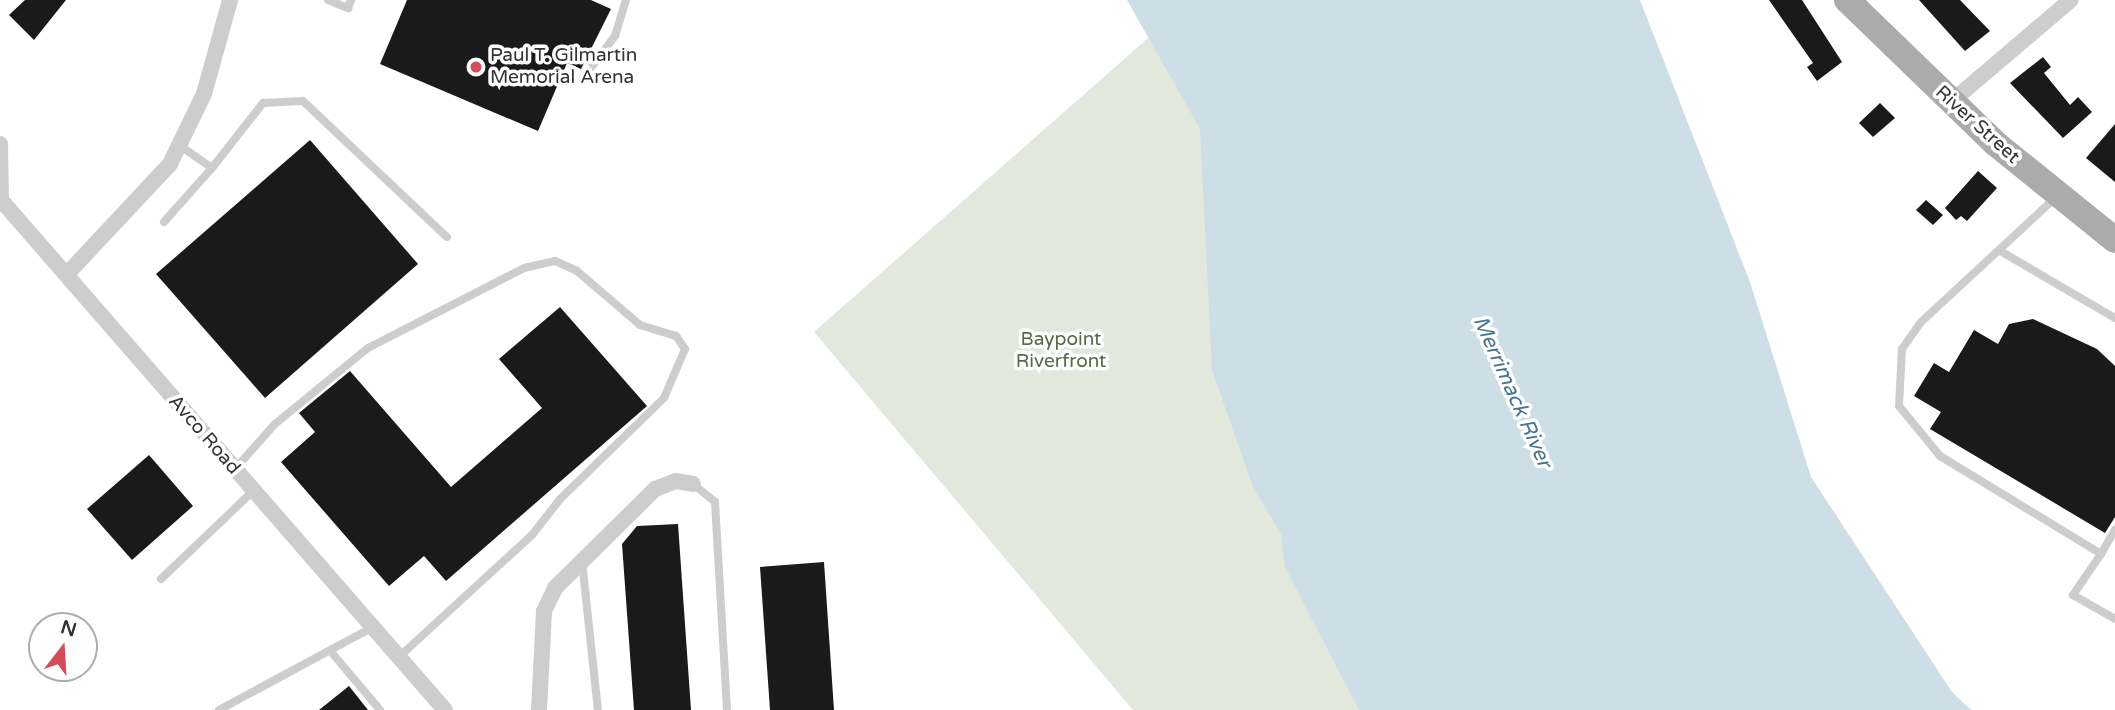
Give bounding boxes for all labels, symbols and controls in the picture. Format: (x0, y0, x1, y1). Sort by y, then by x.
place label: Paul T. Gilmartin Memorial Arena (490, 45, 637, 89)
marker: Paul T. Gilmartin Memorial Arena (468, 59, 484, 75)
street label: River Street (1930, 81, 2024, 169)
water label: Merrimack River (1467, 312, 1557, 472)
park label: Baypoint Riverfront (1016, 329, 1106, 373)
street label: Avco Road (163, 391, 245, 479)
north arrow (28, 612, 98, 682)
text: N (58, 616, 79, 642)

